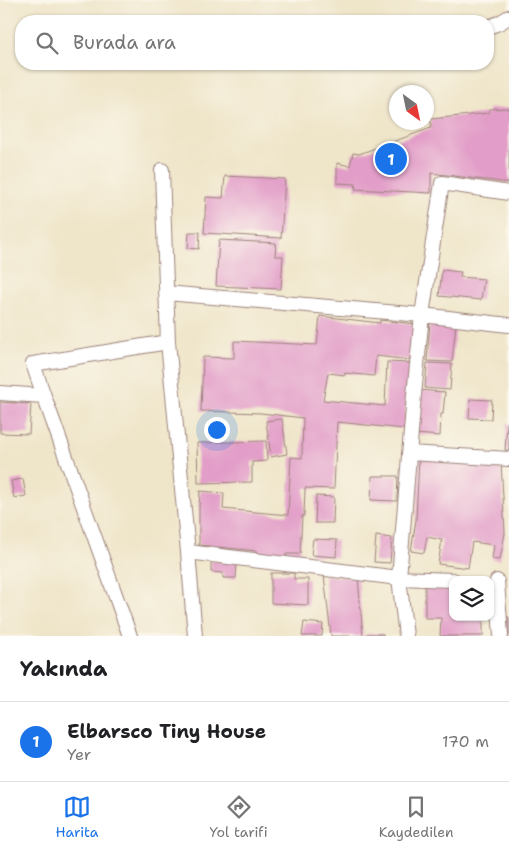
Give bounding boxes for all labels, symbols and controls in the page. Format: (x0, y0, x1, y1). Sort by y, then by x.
search box (15, 15, 494, 70)
icon: search (33, 29, 61, 57)
text: Burada ara (73, 30, 176, 55)
north arrow (389, 85, 434, 130)
pin: 1 (375, 140, 407, 178)
your location (204, 417, 230, 443)
map controls (449, 576, 494, 621)
button: layers (449, 576, 494, 621)
text: Yakında (20, 655, 107, 683)
text: Elbarsco Tiny House (67, 719, 266, 744)
text: 1 (32, 731, 40, 752)
text: 170 m (442, 731, 489, 752)
text: Yer (67, 744, 91, 765)
tab: Harita (56, 793, 99, 841)
tab: Yol tarifi (210, 793, 268, 841)
tab: Kaydedilen (379, 793, 454, 841)

